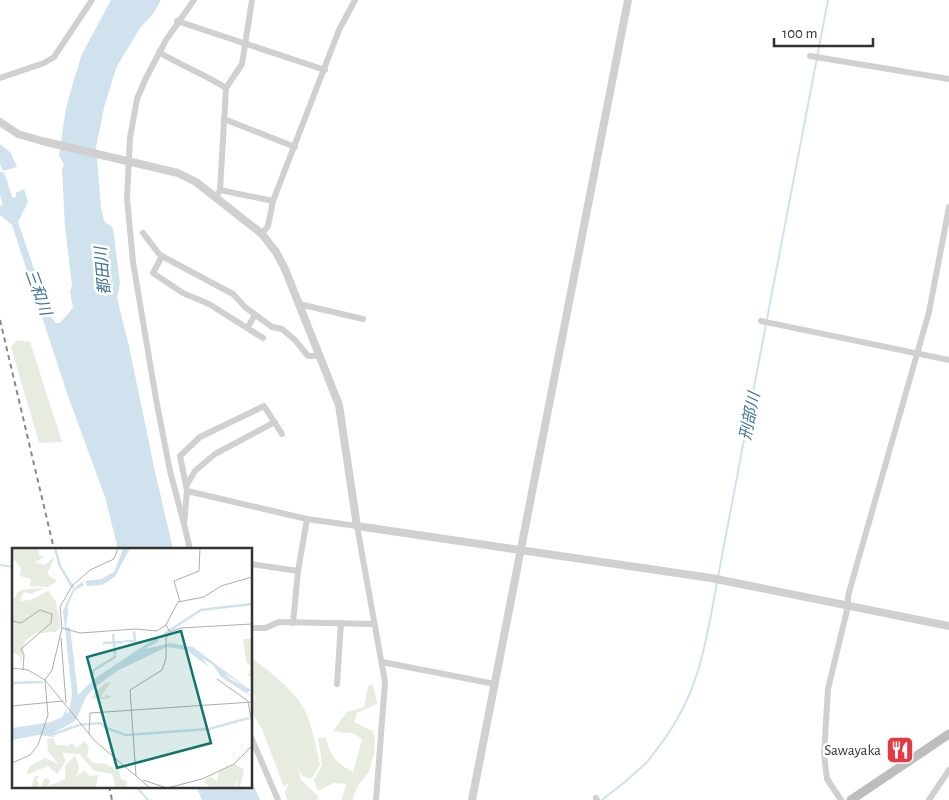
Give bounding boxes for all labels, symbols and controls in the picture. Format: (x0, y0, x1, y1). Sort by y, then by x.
scale bar (774, 15, 873, 47)
text: 100 m (782, 26, 817, 41)
water label: 都田川 (92, 244, 113, 296)
water label: 三和川 (22, 267, 55, 320)
water label: 刑部川 (737, 389, 763, 441)
inset map (12, 548, 252, 788)
restaurant icon: Sawayaka (885, 735, 915, 765)
place label: Sawayaka (824, 743, 881, 758)

